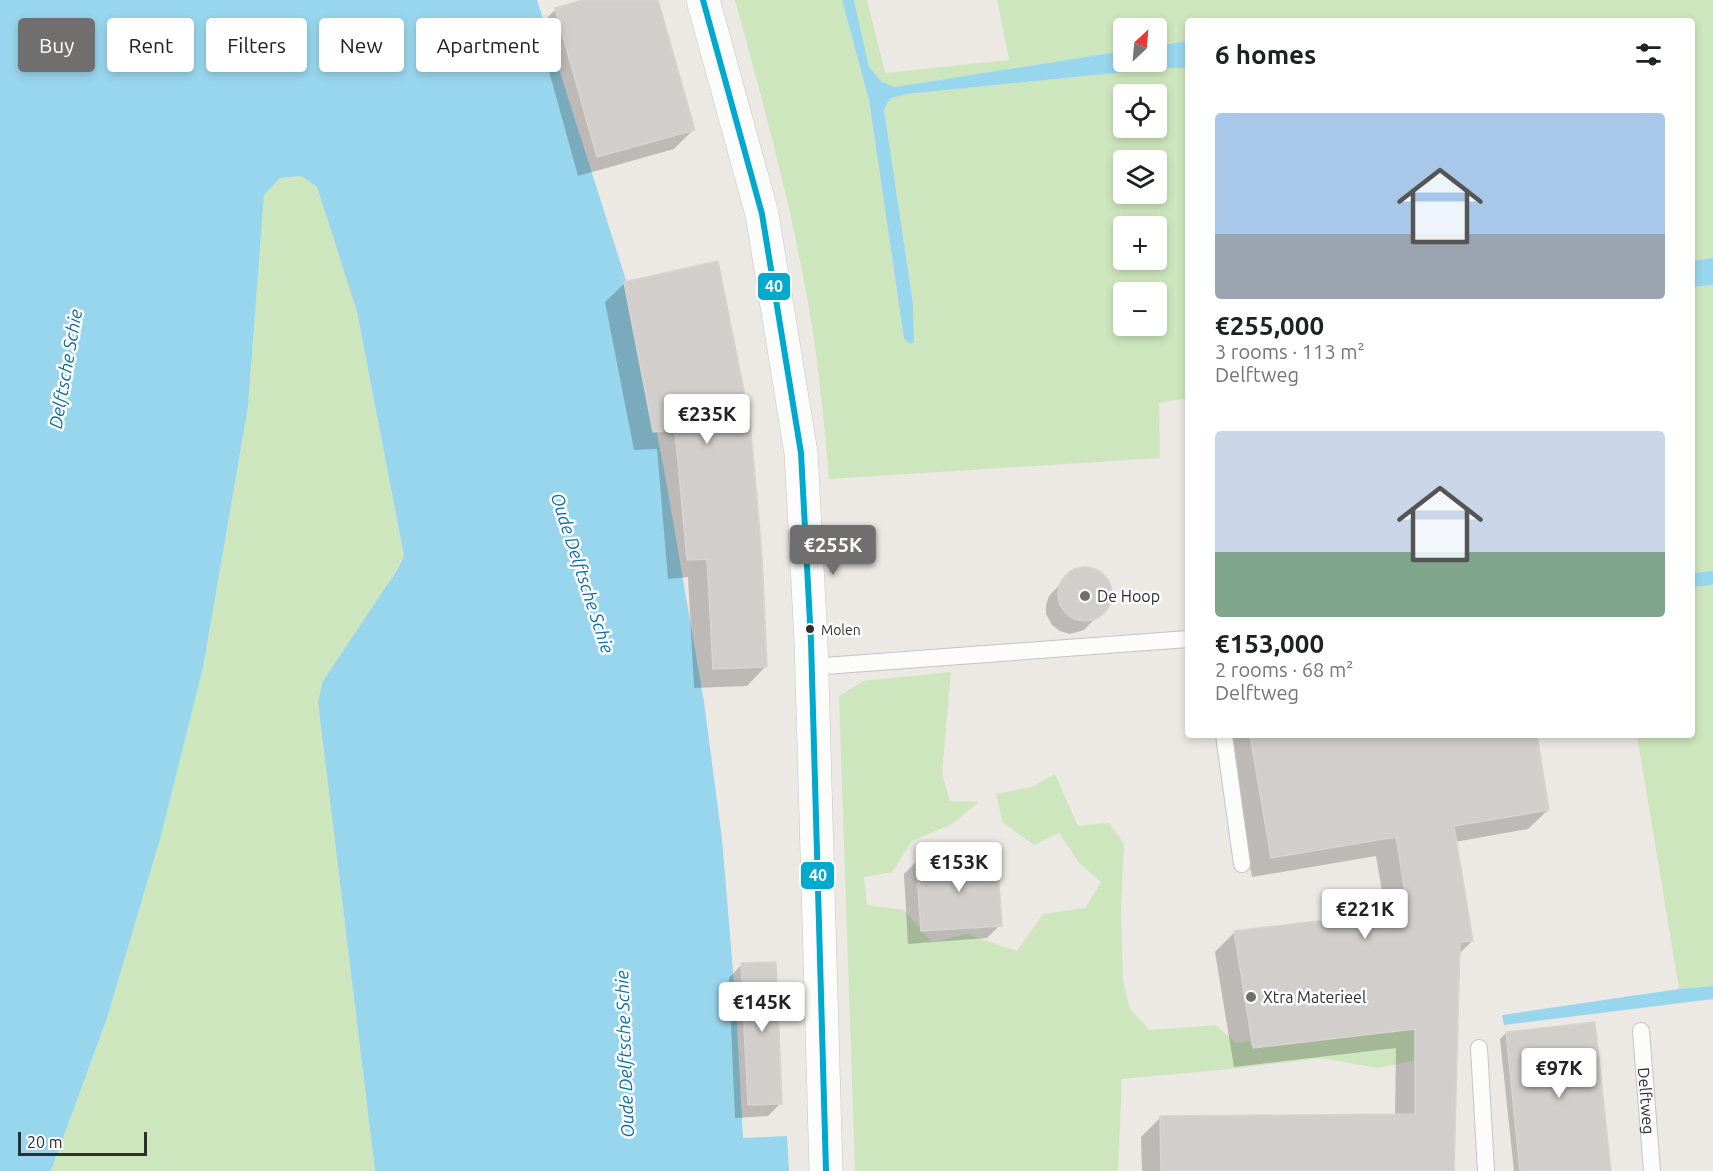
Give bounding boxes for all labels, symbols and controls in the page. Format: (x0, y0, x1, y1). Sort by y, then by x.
chip: Buy (18, 18, 95, 72)
chip: Rent (107, 18, 194, 72)
chip: Filters (206, 18, 307, 72)
chip: New (319, 18, 404, 72)
chip: Apartment (416, 18, 561, 72)
north arrow (1113, 18, 1167, 72)
map controls (1113, 18, 1167, 336)
icon: filters (1632, 38, 1665, 71)
text: 6 homes (1215, 40, 1316, 69)
button: locate (1113, 84, 1167, 138)
button: layers (1113, 150, 1167, 204)
icon: home (1386, 152, 1494, 260)
button: + (1113, 216, 1167, 270)
line badge: 40 (757, 272, 791, 301)
text: 40 (765, 277, 783, 295)
button: − (1113, 282, 1167, 336)
water label: Delftsche Schie (45, 308, 86, 430)
text: €255,000 (1215, 311, 1324, 340)
text: 3 rooms · 113 m² (1215, 340, 1365, 363)
text: Delftweg (1215, 363, 1299, 386)
pin: €235K (665, 394, 749, 445)
text: €235K (678, 402, 736, 425)
icon: home (1386, 470, 1494, 578)
water label: Oude Delftsche Schie (547, 490, 618, 656)
pin: €255K (791, 525, 875, 576)
text: €255K (804, 533, 862, 556)
place label: De Hoop (1097, 587, 1160, 605)
marker: De Hoop (1078, 589, 1092, 603)
place label: Molen (821, 622, 861, 638)
marker: Molen (804, 623, 816, 635)
text: €153,000 (1215, 629, 1324, 658)
text: 2 rooms · 68 m² (1215, 658, 1353, 681)
text: Delftweg (1215, 681, 1299, 704)
pin: €153K (917, 842, 1001, 893)
text: €153K (930, 850, 988, 873)
line badge: 40 (800, 861, 835, 890)
text: 40 (809, 866, 827, 884)
pin: €221K (1323, 889, 1407, 940)
text: €221K (1336, 897, 1394, 920)
water label: Oude Delftsche Schie (611, 970, 638, 1138)
pin: €145K (720, 982, 804, 1033)
place label: Xtra Materieel (1263, 988, 1366, 1006)
text: €145K (733, 990, 791, 1013)
marker: Xtra Materieel (1244, 990, 1258, 1004)
pin: €97K (1523, 1048, 1595, 1099)
text: €97K (1535, 1056, 1583, 1079)
street label: Delftweg (1635, 1067, 1658, 1135)
scale bar (18, 1129, 147, 1156)
text: 20 m (27, 1133, 63, 1151)

